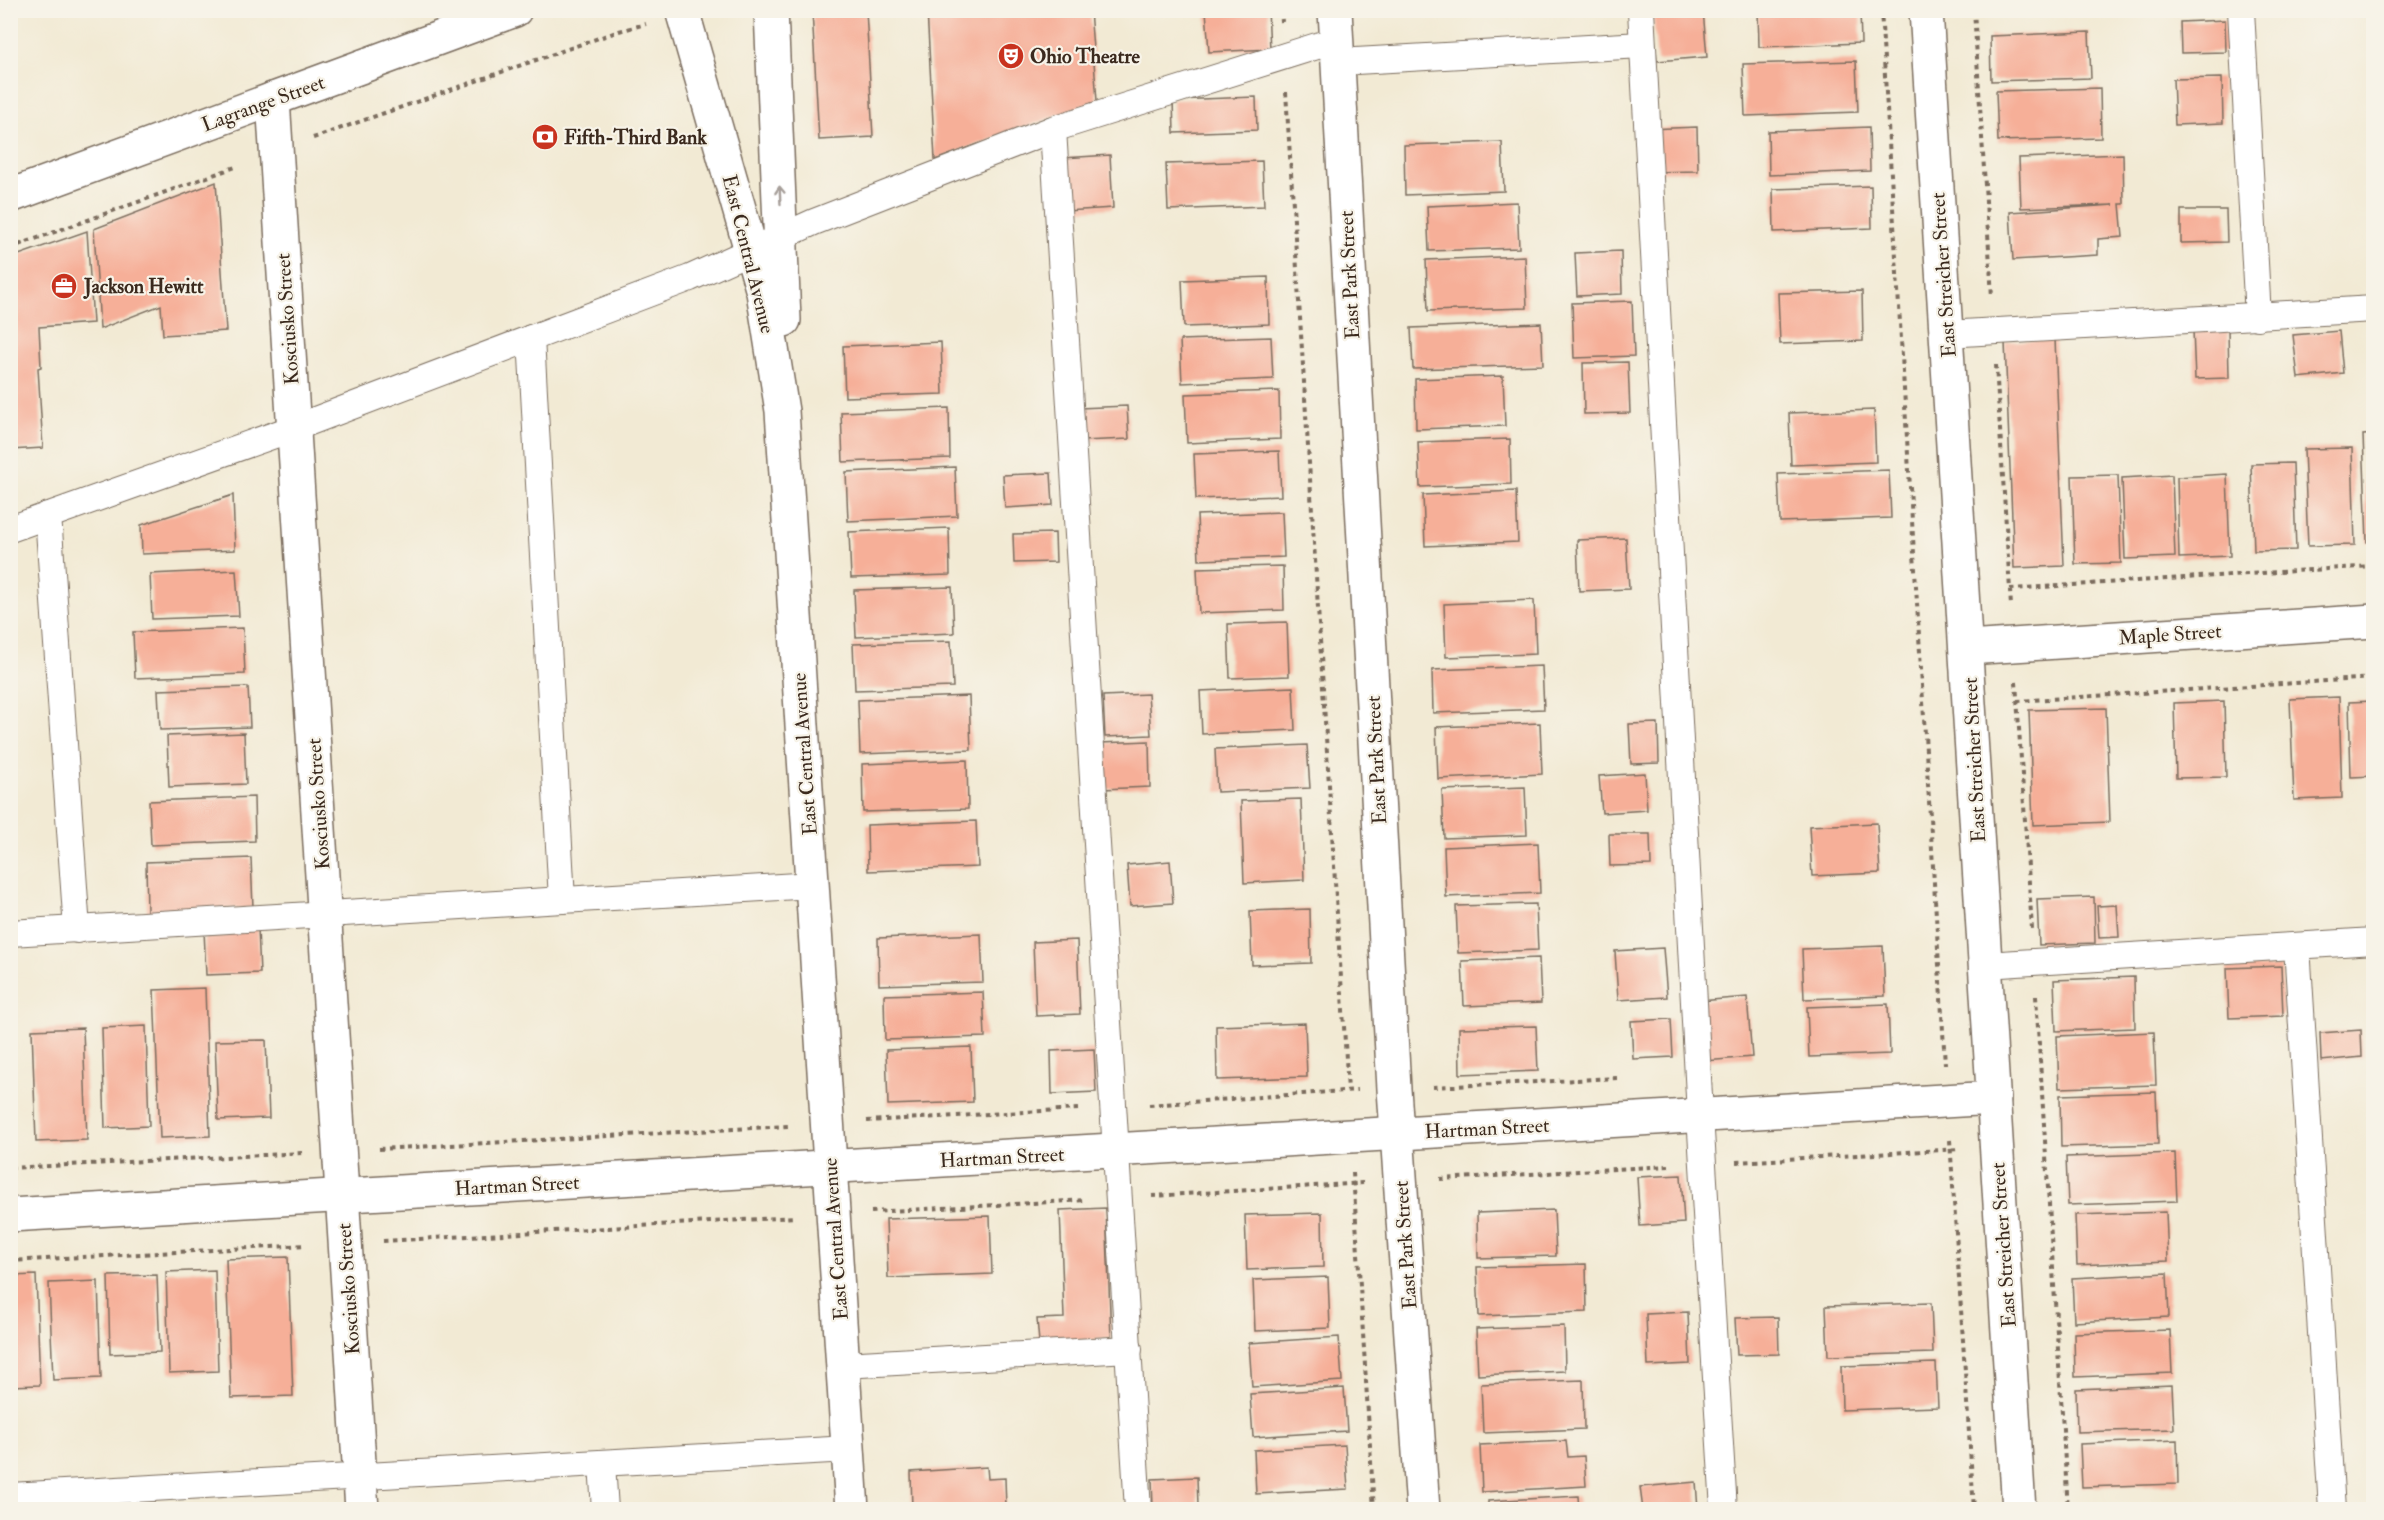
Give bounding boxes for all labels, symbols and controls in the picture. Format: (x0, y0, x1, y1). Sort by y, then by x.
theatre icon: Ohio Theatre (996, 41, 1026, 71)
place label: Ohio Theatre (1030, 44, 1141, 69)
street label: Lagrange Street (198, 69, 329, 137)
bank icon: Fifth-Third Bank (530, 122, 560, 152)
place label: Fifth-Third Bank (564, 125, 707, 150)
street label: East Central Avenue (717, 172, 780, 336)
one-way arrow (774, 185, 785, 205)
street label: East Streicher Street (1925, 191, 1962, 358)
street label: East Park Street (1334, 209, 1365, 340)
street label: Kosciusko Street (270, 252, 305, 386)
office icon: Jackson Hewitt (49, 271, 79, 301)
place label: Jackson Hewitt (83, 274, 204, 299)
street label: Maple Street (2118, 618, 2223, 652)
street label: East Central Avenue (786, 672, 823, 836)
street label: East Streicher Street (1958, 676, 1991, 843)
street label: East Park Street (1361, 694, 1392, 825)
street label: Kosciusko Street (301, 737, 336, 871)
street label: Hartman Street (1424, 1113, 1551, 1144)
street label: Hartman Street (939, 1142, 1066, 1173)
street label: East Central Avenue (817, 1157, 854, 1321)
street label: East Streicher Street (1985, 1161, 2022, 1328)
street label: Hartman Street (454, 1170, 581, 1201)
street label: East Park Street (1388, 1179, 1422, 1310)
street label: Kosciusko Street (331, 1222, 366, 1356)

